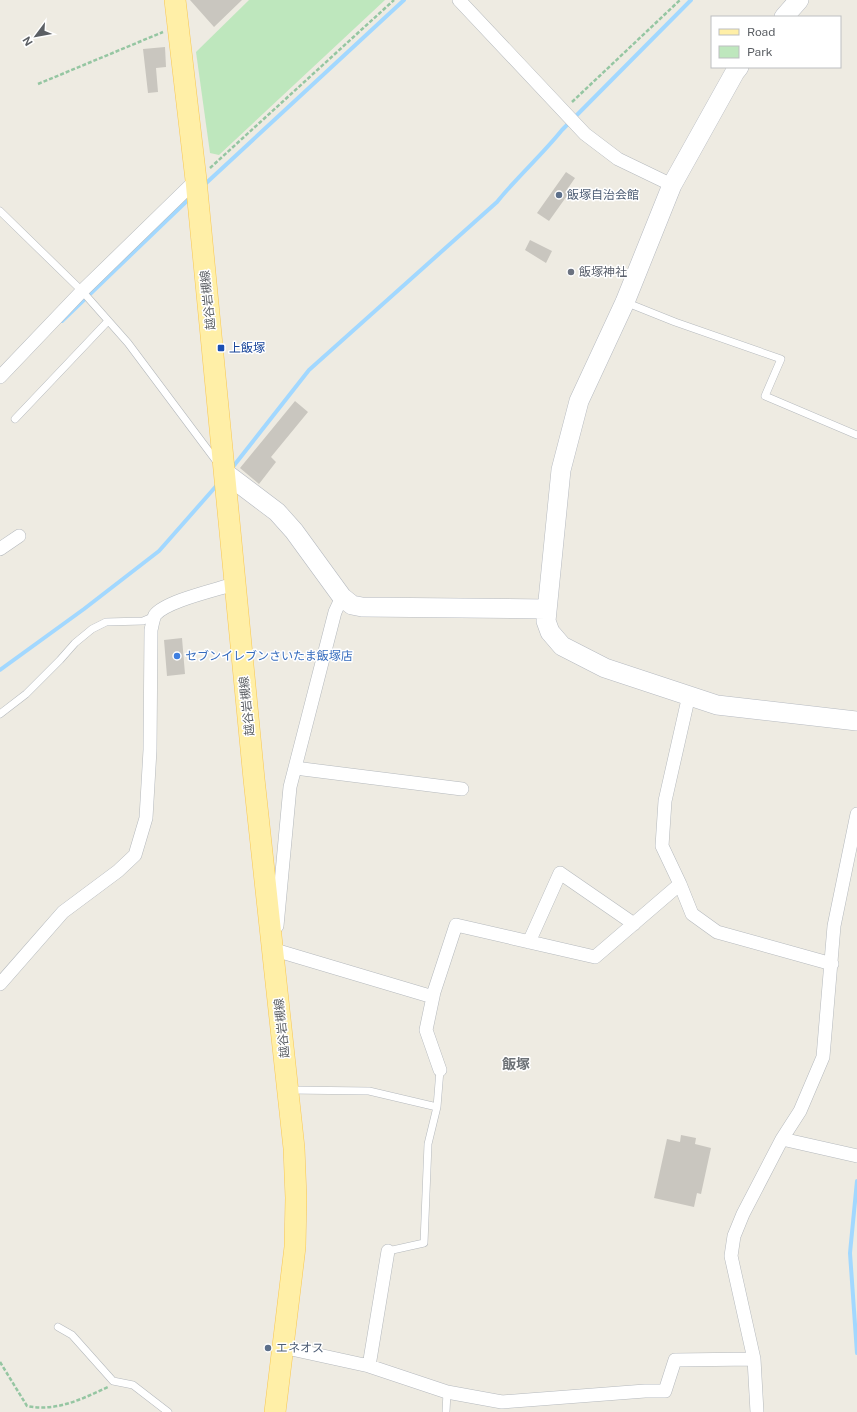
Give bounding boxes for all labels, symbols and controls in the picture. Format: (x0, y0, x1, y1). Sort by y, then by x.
north arrow (16, 16, 56, 56)
legend (711, 16, 841, 68)
text: Road (747, 25, 775, 39)
text: N (20, 34, 35, 48)
text: Park (747, 45, 773, 59)
place label: 飯塚自治会館 (567, 188, 639, 202)
marker: 飯塚自治会館 (554, 190, 564, 200)
place label: 飯塚神社 (579, 265, 627, 279)
marker: 飯塚神社 (566, 267, 576, 277)
street label: 越谷岩槻線 (198, 269, 218, 331)
place label: 上飯塚 (229, 341, 265, 355)
marker: 上飯塚 (216, 343, 226, 353)
place label: セブンイレブンさいたま飯塚店 (185, 649, 353, 663)
marker: セブンイレブンさいたま飯塚店 (172, 651, 182, 661)
street label: 越谷岩槻線 (237, 675, 257, 737)
street label: 越谷岩槻線 (272, 997, 292, 1059)
district label: 飯塚 (502, 1056, 530, 1072)
place label: エネオス (276, 1341, 324, 1355)
marker: エネオス (263, 1343, 273, 1353)

